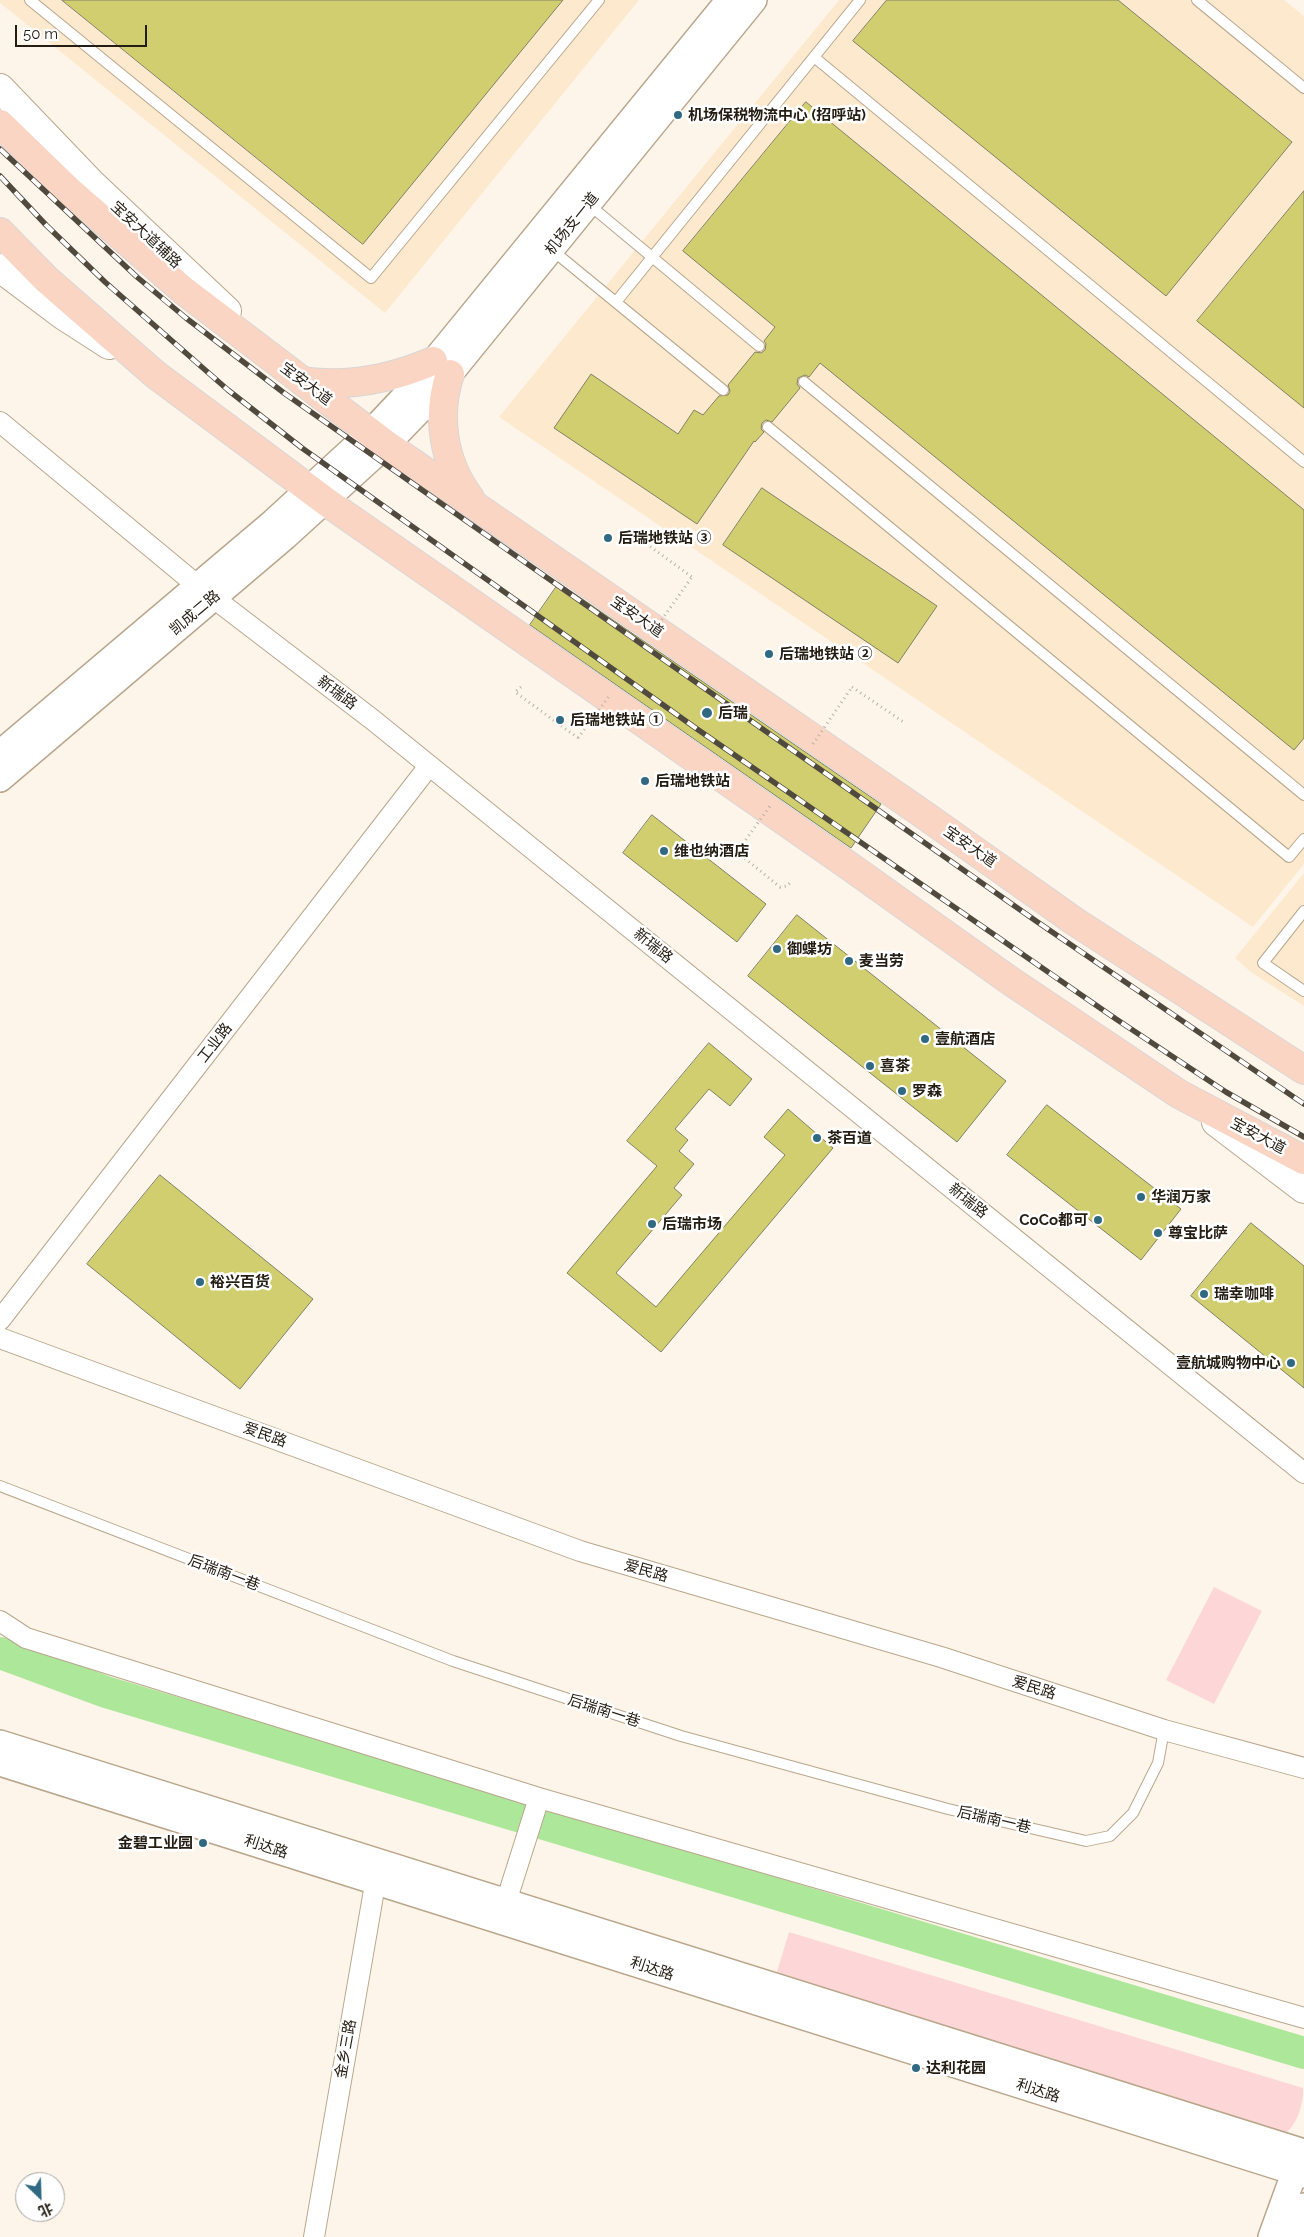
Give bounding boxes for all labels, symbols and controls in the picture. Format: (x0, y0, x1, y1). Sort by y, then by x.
scale bar (18, 15, 150, 47)
text: 50 m (23, 25, 58, 43)
place label: 机场保税物流中心 (招呼站) (688, 106, 866, 124)
marker: 机场保税物流中心 (招呼站) (672, 109, 684, 121)
street label: 机场支一道 (541, 189, 603, 259)
street label: 宝安大道辅路 (107, 198, 185, 272)
street label: 宝安大道 (277, 359, 335, 409)
place label: 后瑞地铁站 ③ (618, 529, 712, 547)
marker: 后瑞地铁站 ③ (602, 532, 614, 544)
street label: 凯成二路 (166, 587, 224, 639)
street label: 宝安大道 (607, 592, 667, 642)
place label: 后瑞地铁站 ② (779, 645, 873, 663)
marker: 后瑞地铁站 ② (763, 648, 775, 660)
street label: 新瑞路 (314, 672, 360, 714)
place label: 后瑞 (718, 704, 748, 722)
marker: 后瑞 (700, 706, 714, 720)
place label: 后瑞地铁站 ① (570, 711, 664, 729)
marker: 后瑞地铁站 ① (554, 714, 566, 726)
place label: 后瑞地铁站 (655, 772, 730, 790)
marker: 后瑞地铁站 (639, 775, 651, 787)
street label: 宝安大道 (940, 822, 1000, 872)
place label: 维也纳酒店 (674, 842, 749, 860)
marker: 维也纳酒店 (658, 845, 670, 857)
street label: 新瑞路 (630, 925, 676, 967)
place label: 御蝶坊 (787, 940, 832, 958)
marker: 御蝶坊 (771, 943, 783, 955)
place label: 麦当劳 (859, 952, 904, 970)
marker: 麦当劳 (843, 955, 855, 967)
street label: 工业路 (194, 1020, 236, 1066)
place label: 壹航酒店 (935, 1030, 995, 1048)
marker: 壹航酒店 (919, 1033, 931, 1045)
place label: 喜茶 (880, 1057, 910, 1075)
marker: 喜茶 (864, 1060, 876, 1072)
place label: 罗森 (912, 1082, 942, 1100)
marker: 罗森 (896, 1085, 908, 1097)
street label: 宝安大道 (1227, 1114, 1289, 1158)
place label: 茶百道 (827, 1129, 872, 1147)
marker: 茶百道 (811, 1132, 823, 1144)
street label: 新瑞路 (945, 1180, 991, 1222)
place label: 华润万家 (1151, 1188, 1211, 1206)
marker: 华润万家 (1135, 1191, 1147, 1203)
place label: CoCo都可 (1019, 1211, 1088, 1229)
marker: CoCo都可 (1092, 1214, 1104, 1226)
place label: 后瑞市场 (662, 1215, 722, 1233)
marker: 后瑞市场 (646, 1218, 658, 1230)
place label: 尊宝比萨 (1168, 1224, 1228, 1242)
marker: 尊宝比萨 (1152, 1227, 1164, 1239)
place label: 裕兴百货 (210, 1273, 270, 1291)
marker: 裕兴百货 (194, 1276, 206, 1288)
place label: 瑞幸咖啡 (1214, 1285, 1274, 1303)
marker: 瑞幸咖啡 (1198, 1288, 1210, 1300)
place label: 壹航城购物中心 (1176, 1354, 1281, 1372)
marker: 壹航城购物中心 (1285, 1357, 1297, 1369)
street label: 爱民路 (241, 1419, 289, 1451)
street label: 后瑞南一巷 (186, 1551, 262, 1595)
street label: 爱民路 (622, 1556, 670, 1586)
street label: 爱民路 (1010, 1672, 1058, 1704)
street label: 后瑞南一巷 (566, 1691, 642, 1731)
street label: 后瑞南一巷 (955, 1803, 1033, 1837)
street label: 利达路 (242, 1831, 290, 1863)
place label: 金碧工业园 (118, 1834, 193, 1852)
marker: 金碧工业园 (197, 1837, 209, 1849)
street label: 利达路 (628, 1953, 676, 1985)
street label: 金乡三路 (332, 2018, 360, 2080)
place label: 达利花园 (926, 2059, 986, 2077)
marker: 达利花园 (910, 2062, 922, 2074)
street label: 利达路 (1014, 2075, 1062, 2107)
north arrow (15, 2172, 65, 2222)
text: 北 (36, 2200, 55, 2220)

